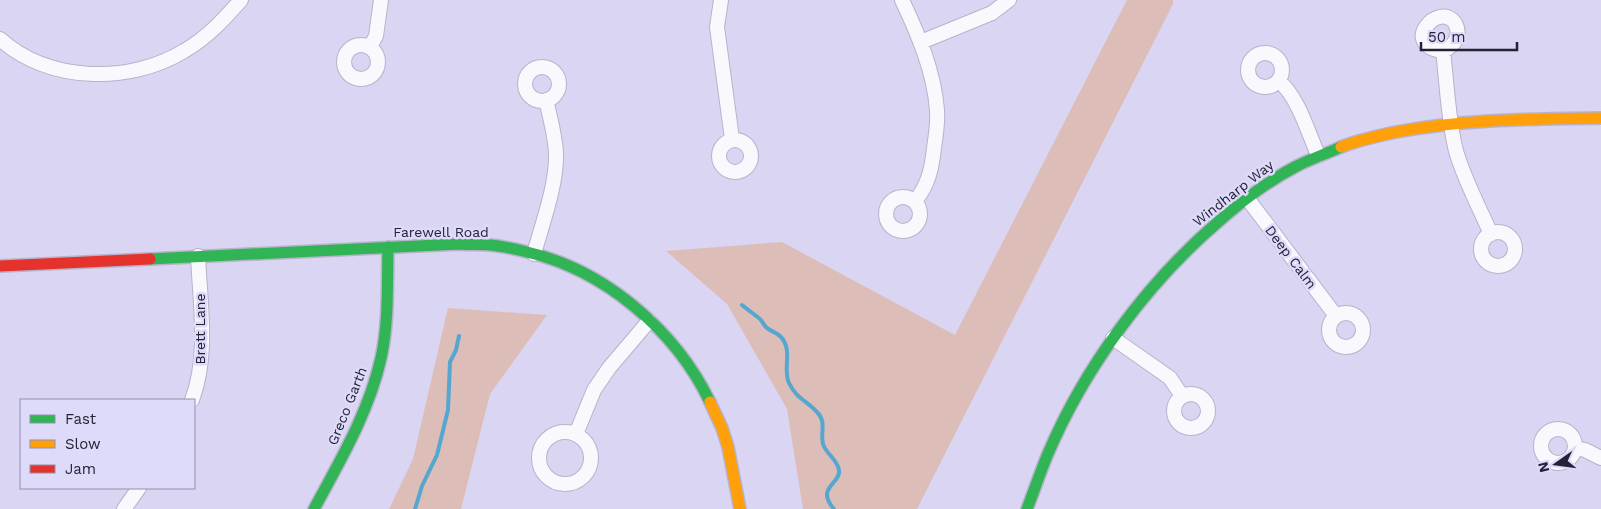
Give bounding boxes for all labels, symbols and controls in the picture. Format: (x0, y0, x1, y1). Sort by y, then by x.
scale bar (1421, 20, 1517, 52)
text: 50 m (1428, 28, 1465, 46)
street label: Windharp Way (1190, 156, 1277, 229)
street label: Deep Calm (1262, 222, 1320, 292)
street label: Farewell Road (393, 224, 489, 240)
street label: Brett Lane (192, 293, 208, 365)
street label: Greco Garth (324, 365, 370, 447)
legend (20, 399, 195, 489)
text: Fast (65, 410, 97, 428)
text: Slow (65, 435, 101, 453)
north arrow (1531, 439, 1581, 489)
text: Jam (65, 460, 96, 478)
text: N (1534, 460, 1552, 474)

